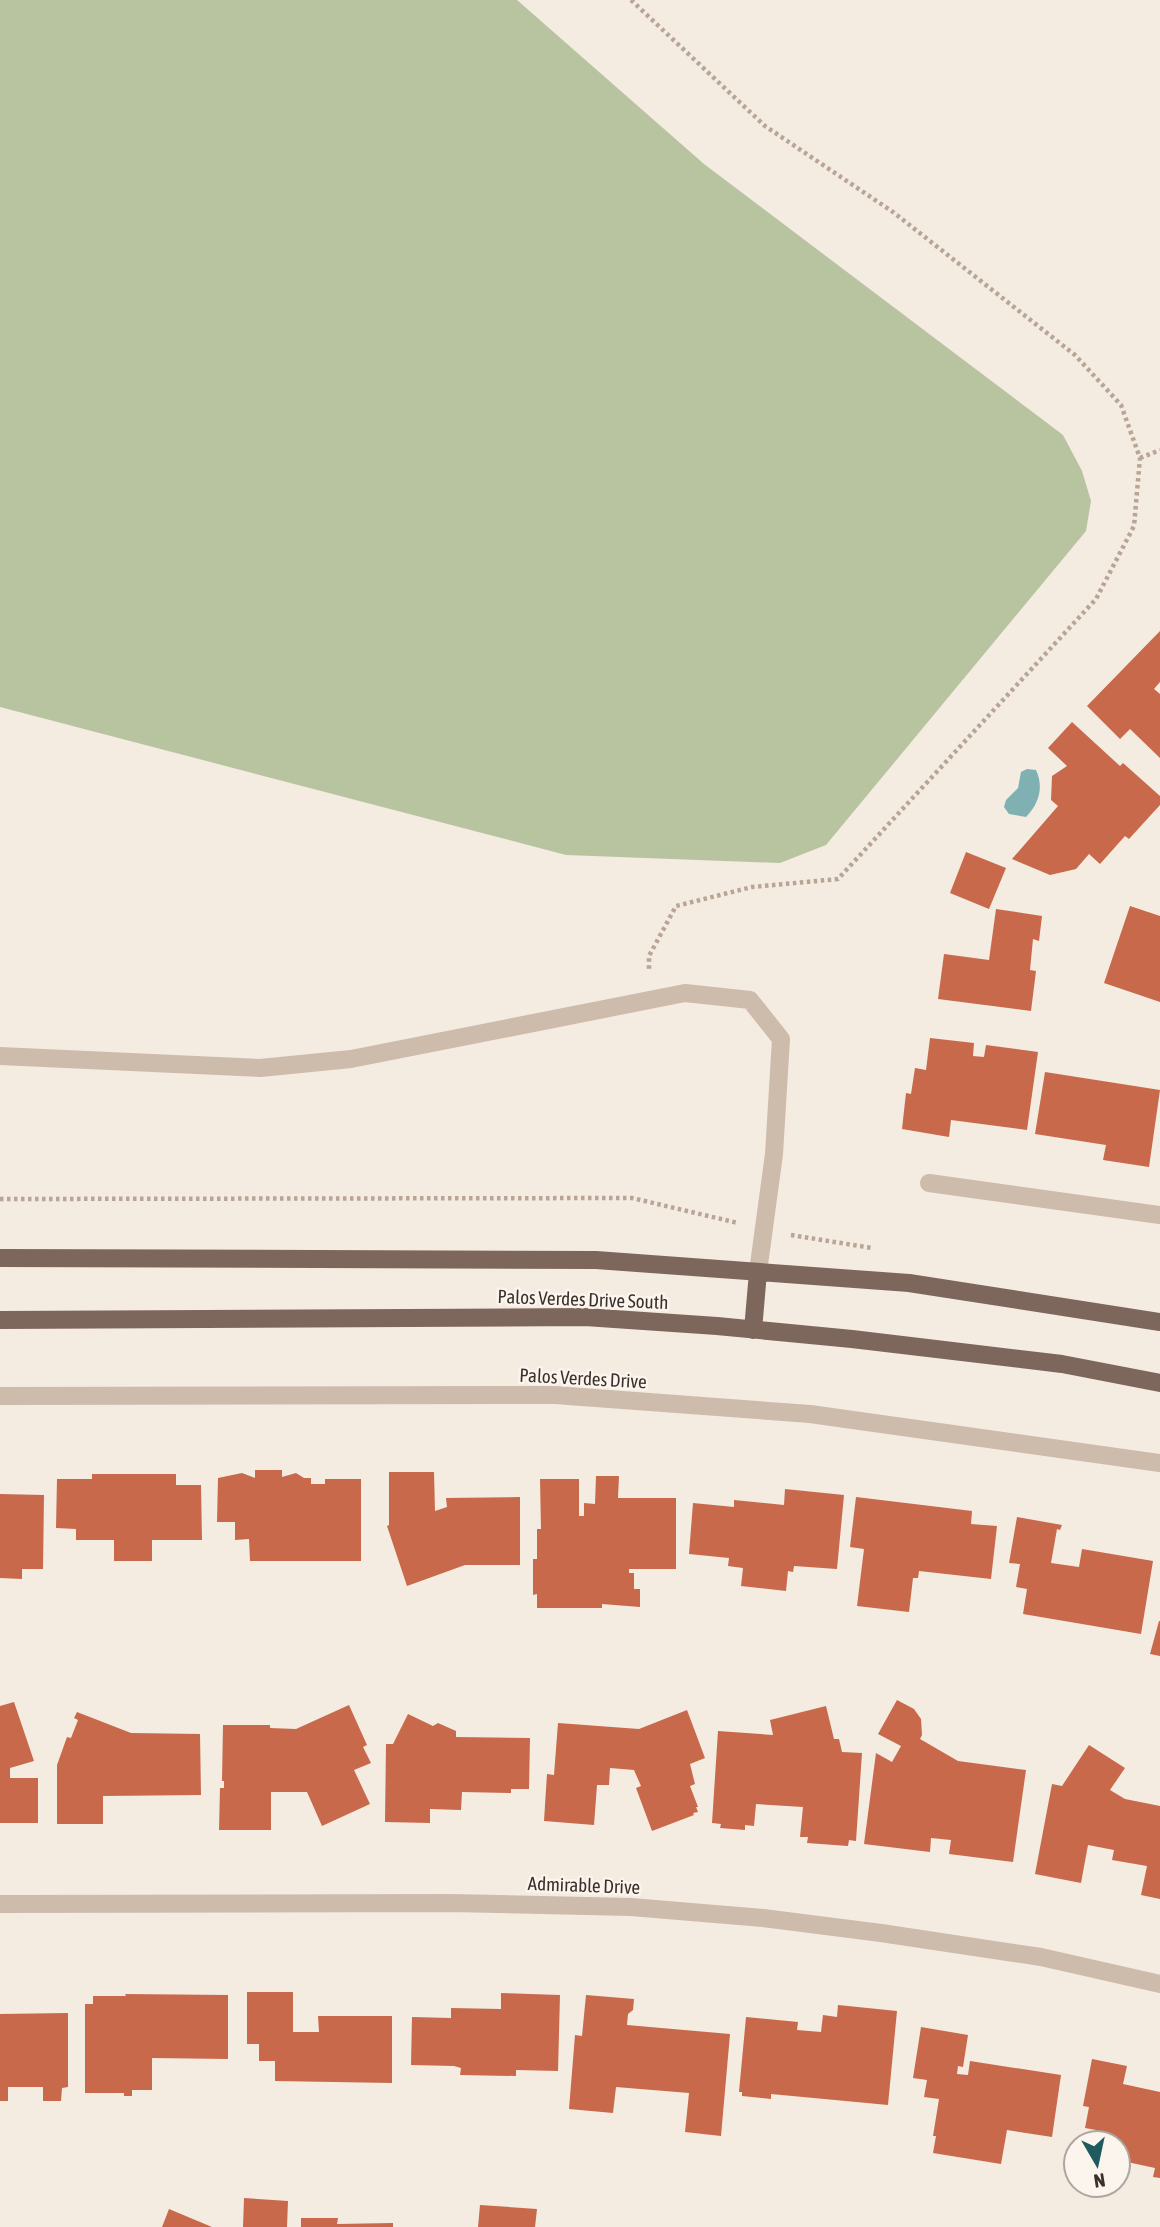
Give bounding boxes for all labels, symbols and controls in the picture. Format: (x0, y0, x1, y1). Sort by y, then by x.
street label: Palos Verdes Drive South (497, 1285, 669, 1313)
street label: Palos Verdes Drive (519, 1364, 647, 1392)
street label: Admirable Drive (527, 1872, 641, 1898)
north arrow (1062, 2129, 1132, 2199)
text: N (1092, 2169, 1107, 2193)

